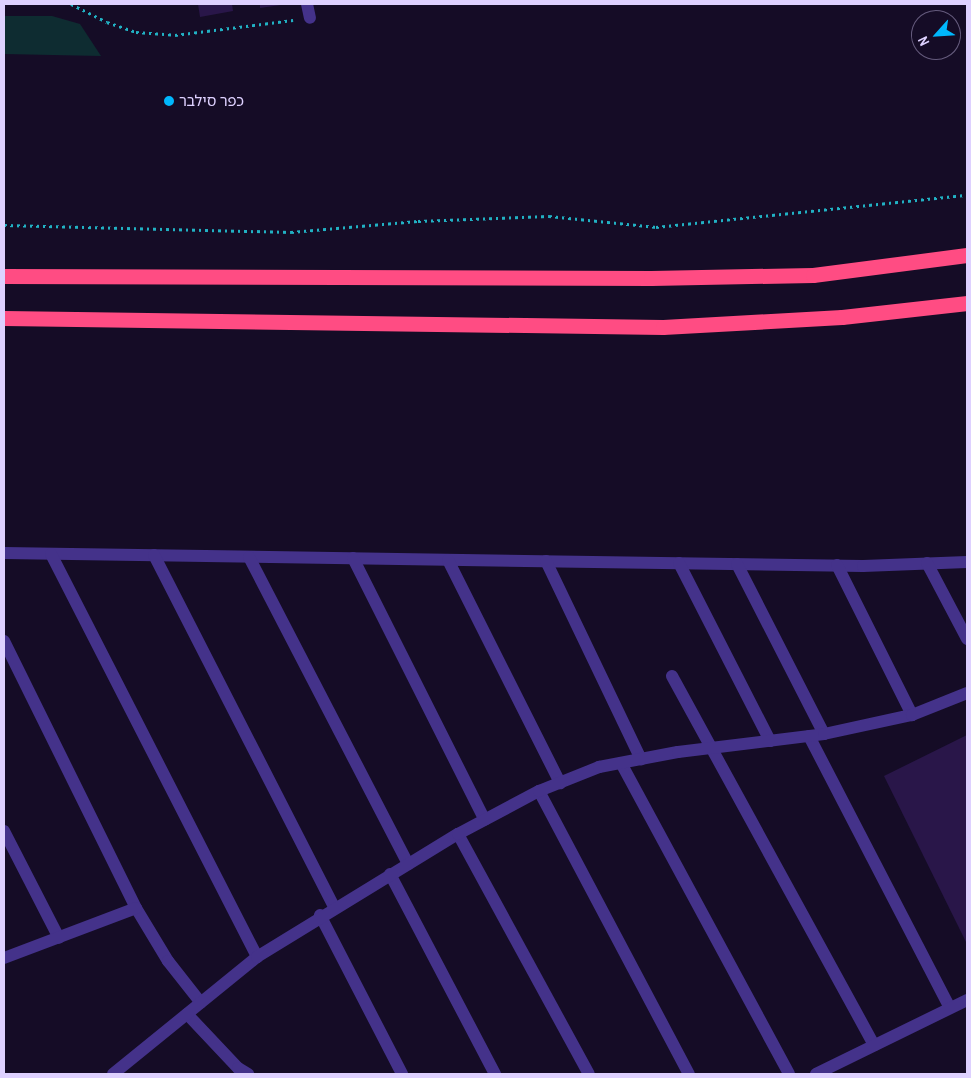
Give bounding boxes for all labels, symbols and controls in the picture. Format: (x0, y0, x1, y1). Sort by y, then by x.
north arrow (911, 10, 961, 60)
text: N (914, 33, 933, 49)
place label: כפר סילבר (179, 92, 244, 110)
marker: כפר סילבר (163, 95, 175, 107)

